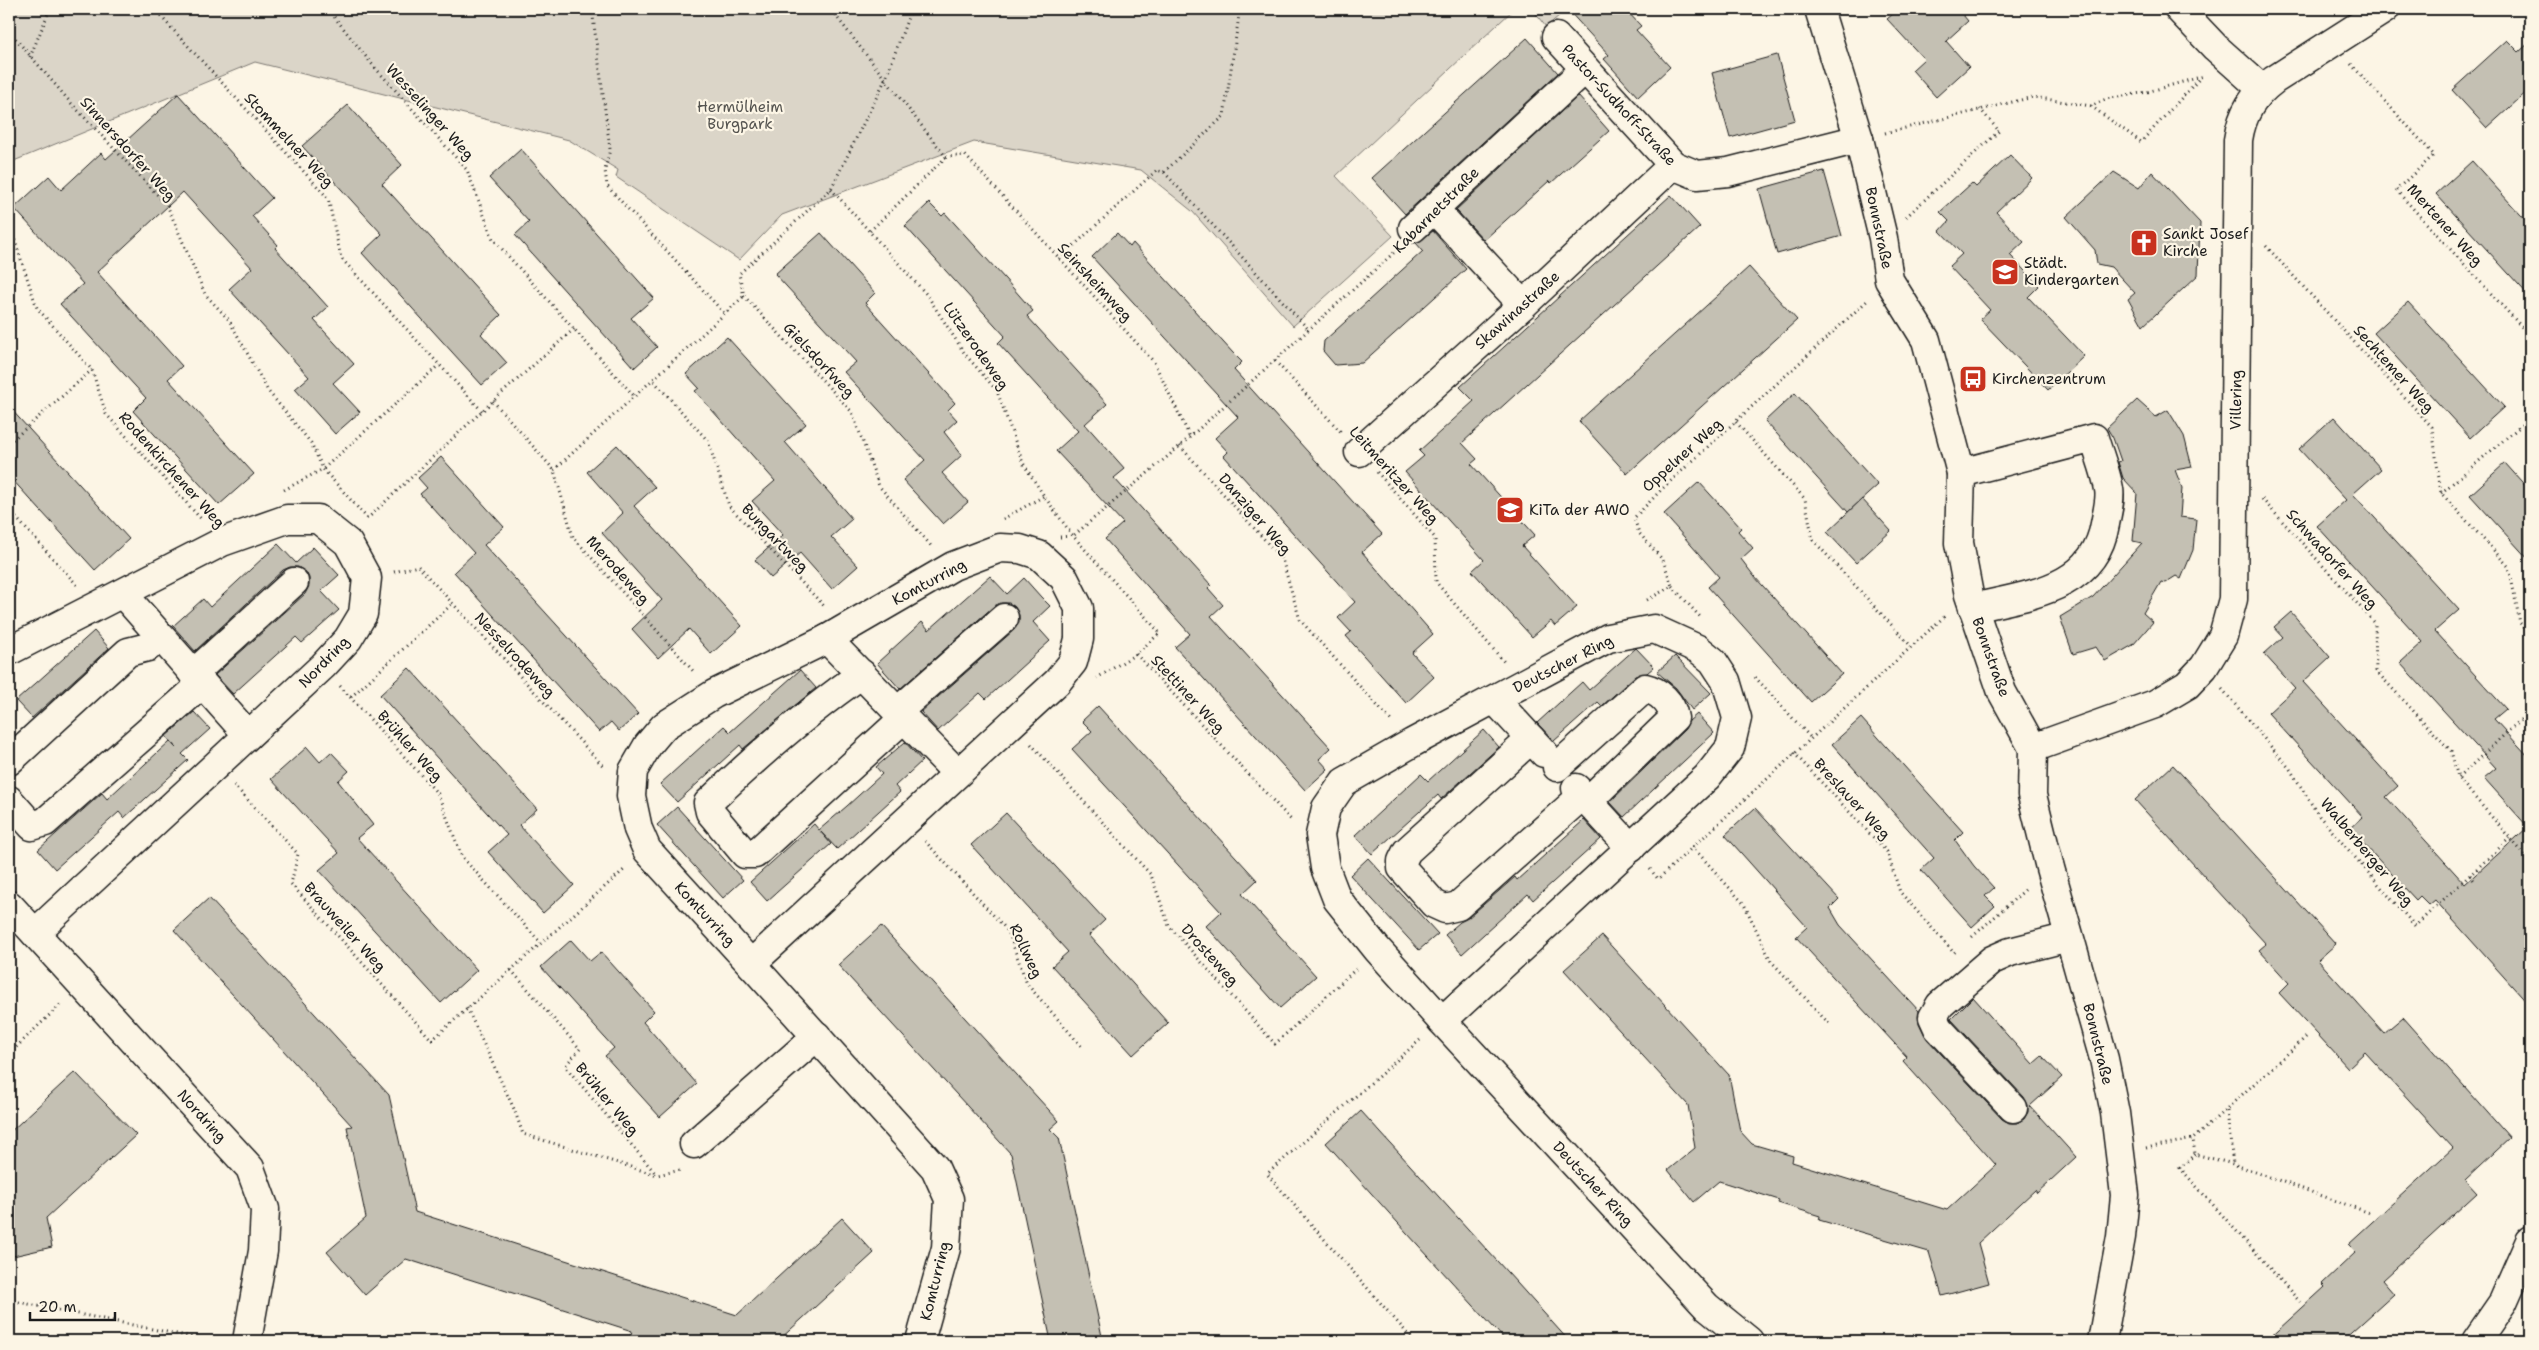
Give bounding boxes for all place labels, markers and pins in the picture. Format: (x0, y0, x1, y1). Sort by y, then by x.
place label: Sankt Josef Kirche (2163, 224, 2249, 261)
church icon: Sankt Josef Kirche (2129, 228, 2159, 258)
place label: Städt. Kindergarten (2024, 253, 2119, 290)
school or university icon: Städt. Kindergarten (1990, 257, 2020, 287)
bus stop icon: Kirchenzentrum (1958, 364, 1988, 394)
place label: Kirchenzentrum (1992, 369, 2106, 389)
school or university icon: KiTa der AWO (1495, 495, 1525, 525)
place label: KiTa der AWO (1529, 500, 1630, 520)

